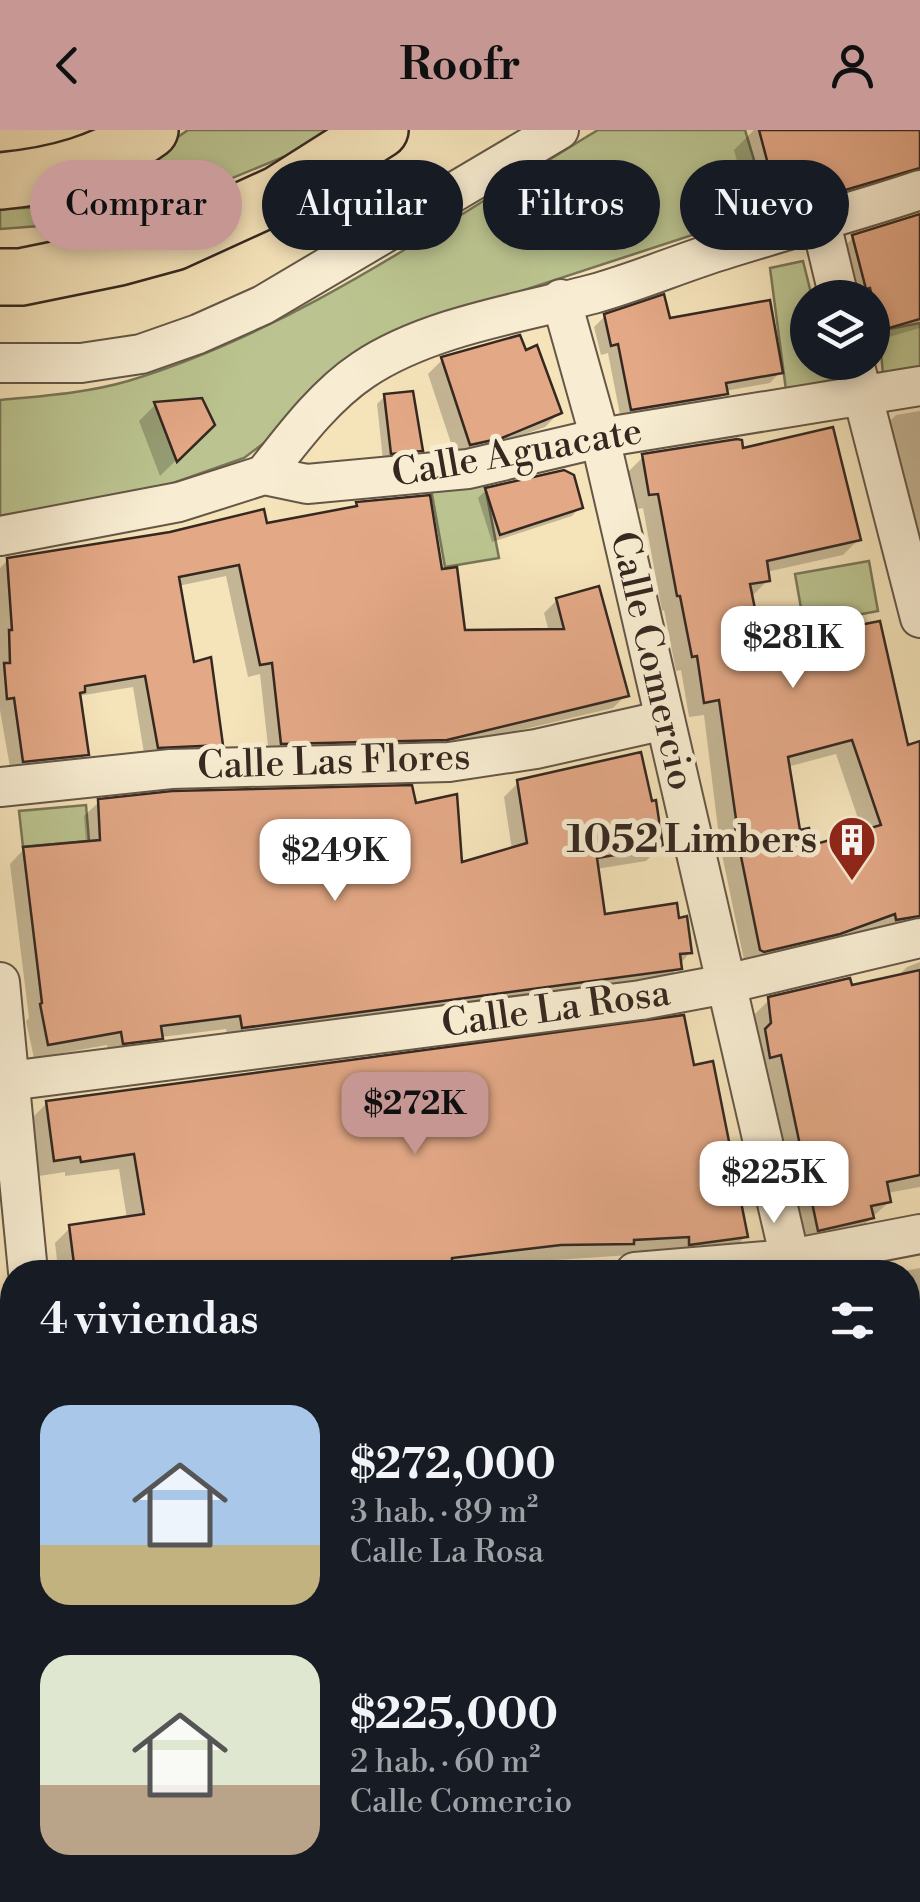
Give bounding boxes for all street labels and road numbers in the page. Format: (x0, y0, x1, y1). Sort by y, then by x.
street label: Calle Aguacate (388, 408, 646, 498)
street label: Calle Comercio (599, 527, 705, 795)
street label: Calle Las Flores (197, 734, 471, 790)
street label: Calle La Rosa (439, 970, 674, 1048)

